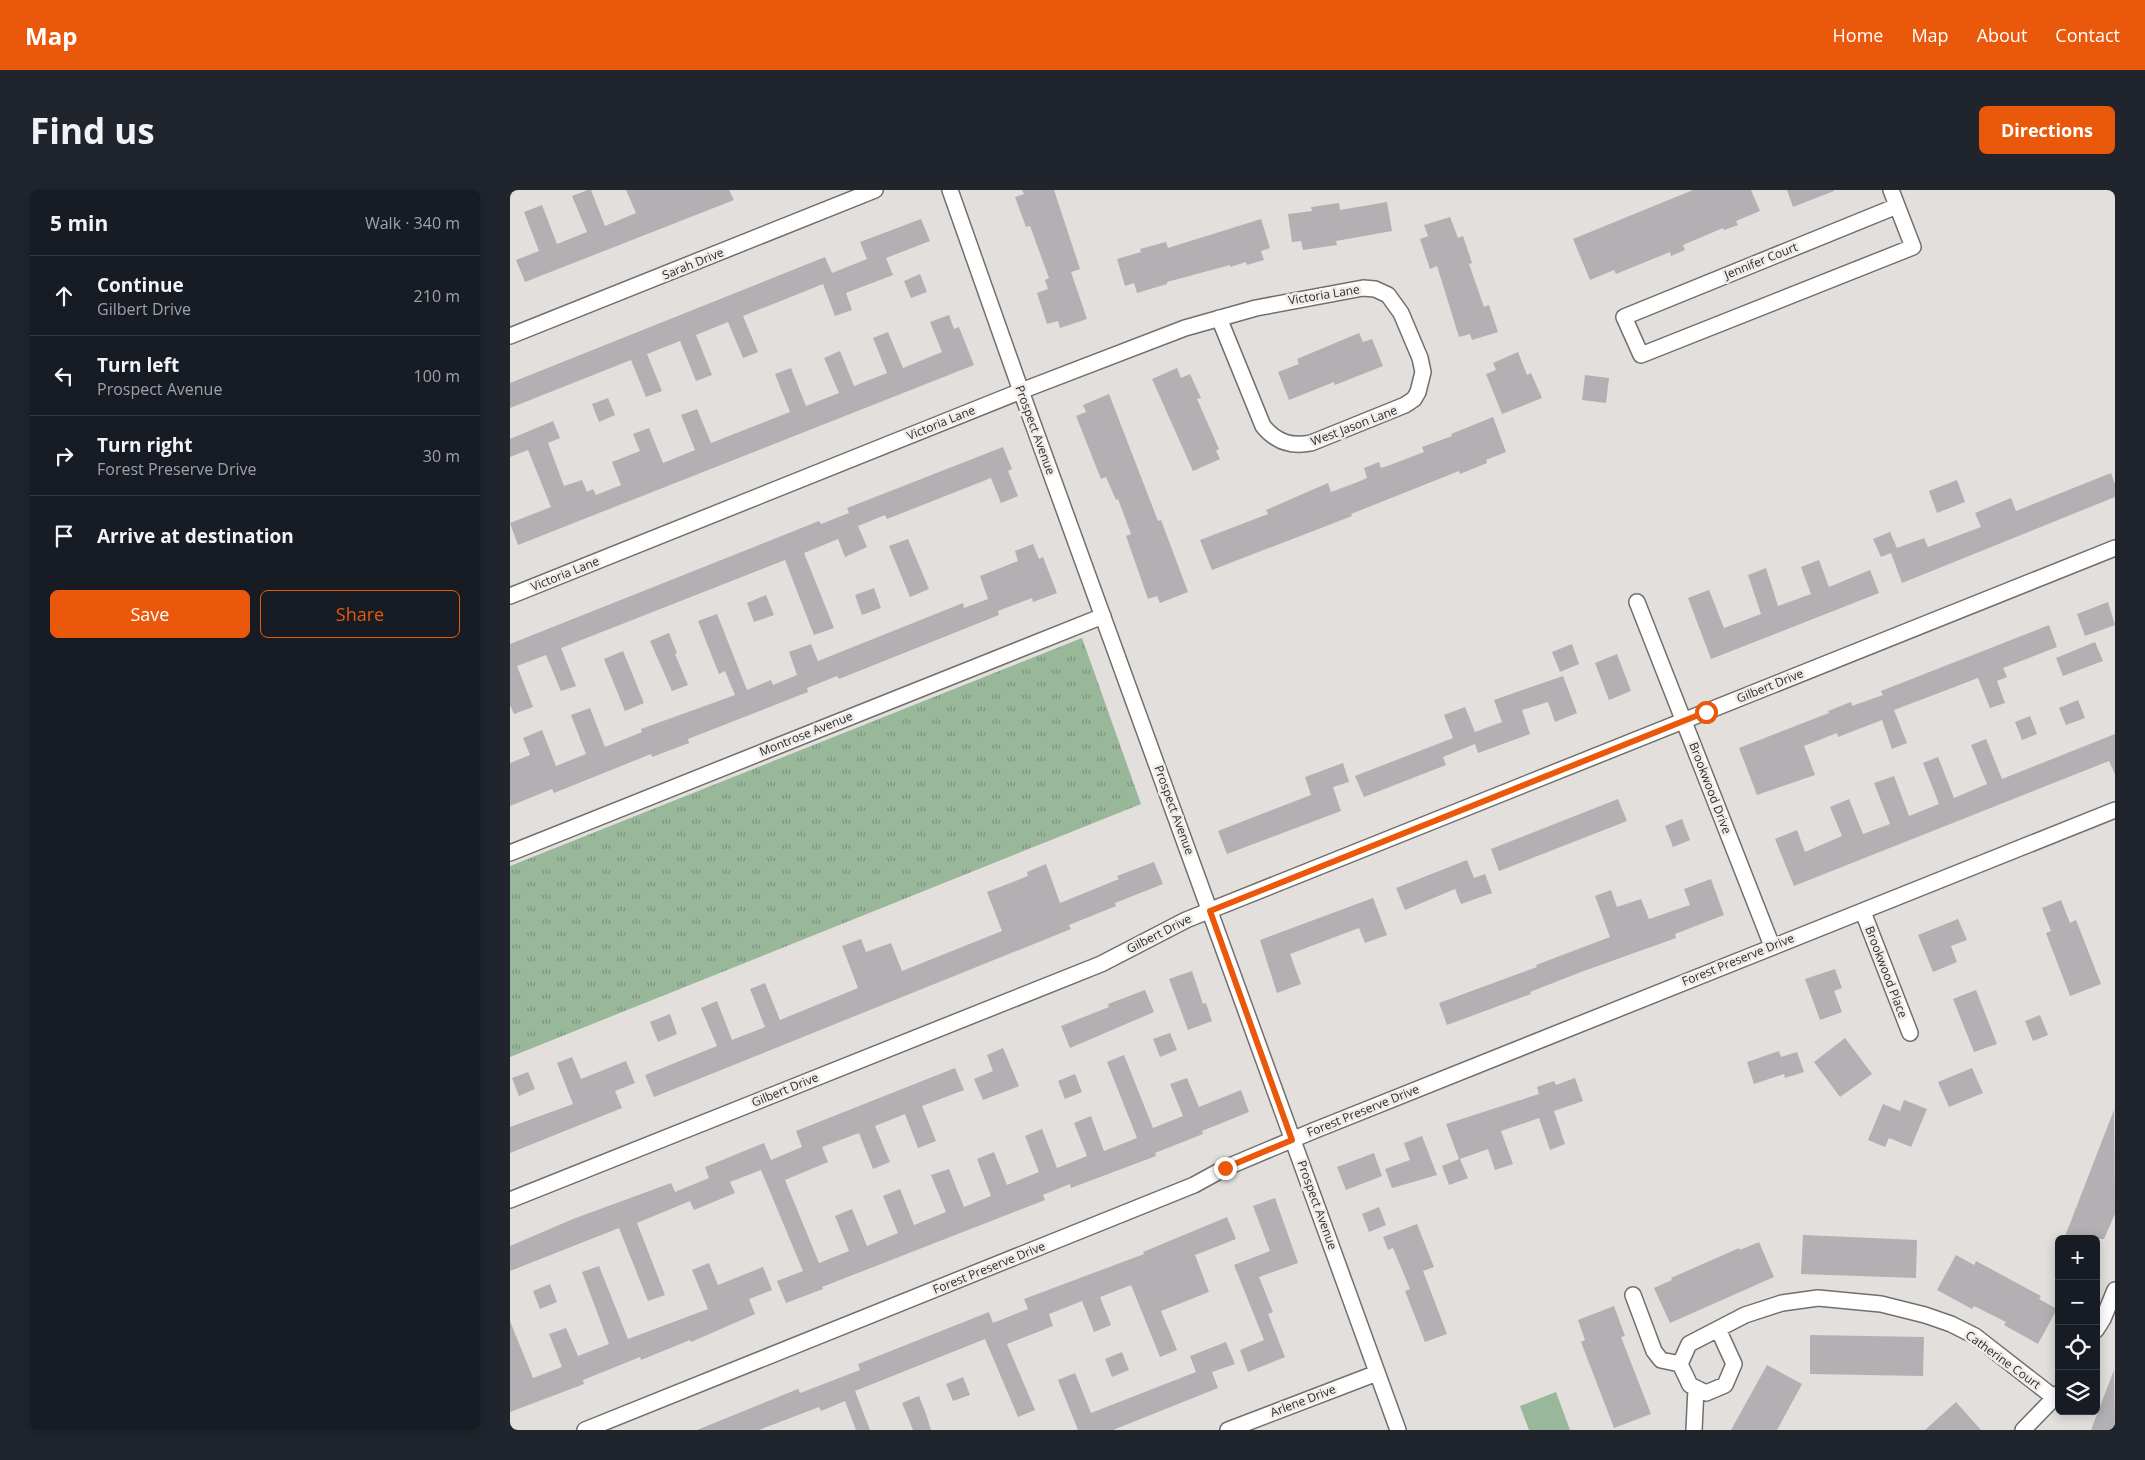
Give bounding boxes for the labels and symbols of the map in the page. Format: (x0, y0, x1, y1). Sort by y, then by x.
street label: Jennifer Court (1721, 238, 1800, 283)
street label: Sarah Drive (660, 243, 726, 284)
street label: Victoria Lane (1287, 280, 1361, 309)
street label: Prospect Avenue (1011, 383, 1060, 477)
street label: Victoria Lane (904, 401, 978, 444)
street label: West Jason Lane (1308, 401, 1400, 450)
street label: Victoria Lane (528, 552, 602, 595)
street label: Gilbert Drive (1734, 664, 1806, 707)
route start (1695, 701, 1718, 724)
street label: Montrose Avenue (757, 707, 855, 760)
street label: Brookwood Drive (1685, 740, 1736, 836)
street label: Prospect Avenue (1150, 763, 1199, 857)
street label: Gilbert Drive (1123, 910, 1194, 957)
street label: Brookwood Place (1861, 923, 1912, 1020)
street label: Forest Preserve Drive (1679, 929, 1797, 990)
street label: Gilbert Drive (749, 1068, 821, 1111)
street label: Forest Preserve Drive (1304, 1080, 1422, 1141)
route end (1214, 1157, 1237, 1180)
street label: Prospect Avenue (1293, 1158, 1342, 1252)
street label: Forest Preserve Drive (930, 1237, 1048, 1298)
street label: Catherine Court (1962, 1327, 2044, 1393)
street label: Arlene Drive (1268, 1380, 1338, 1421)

